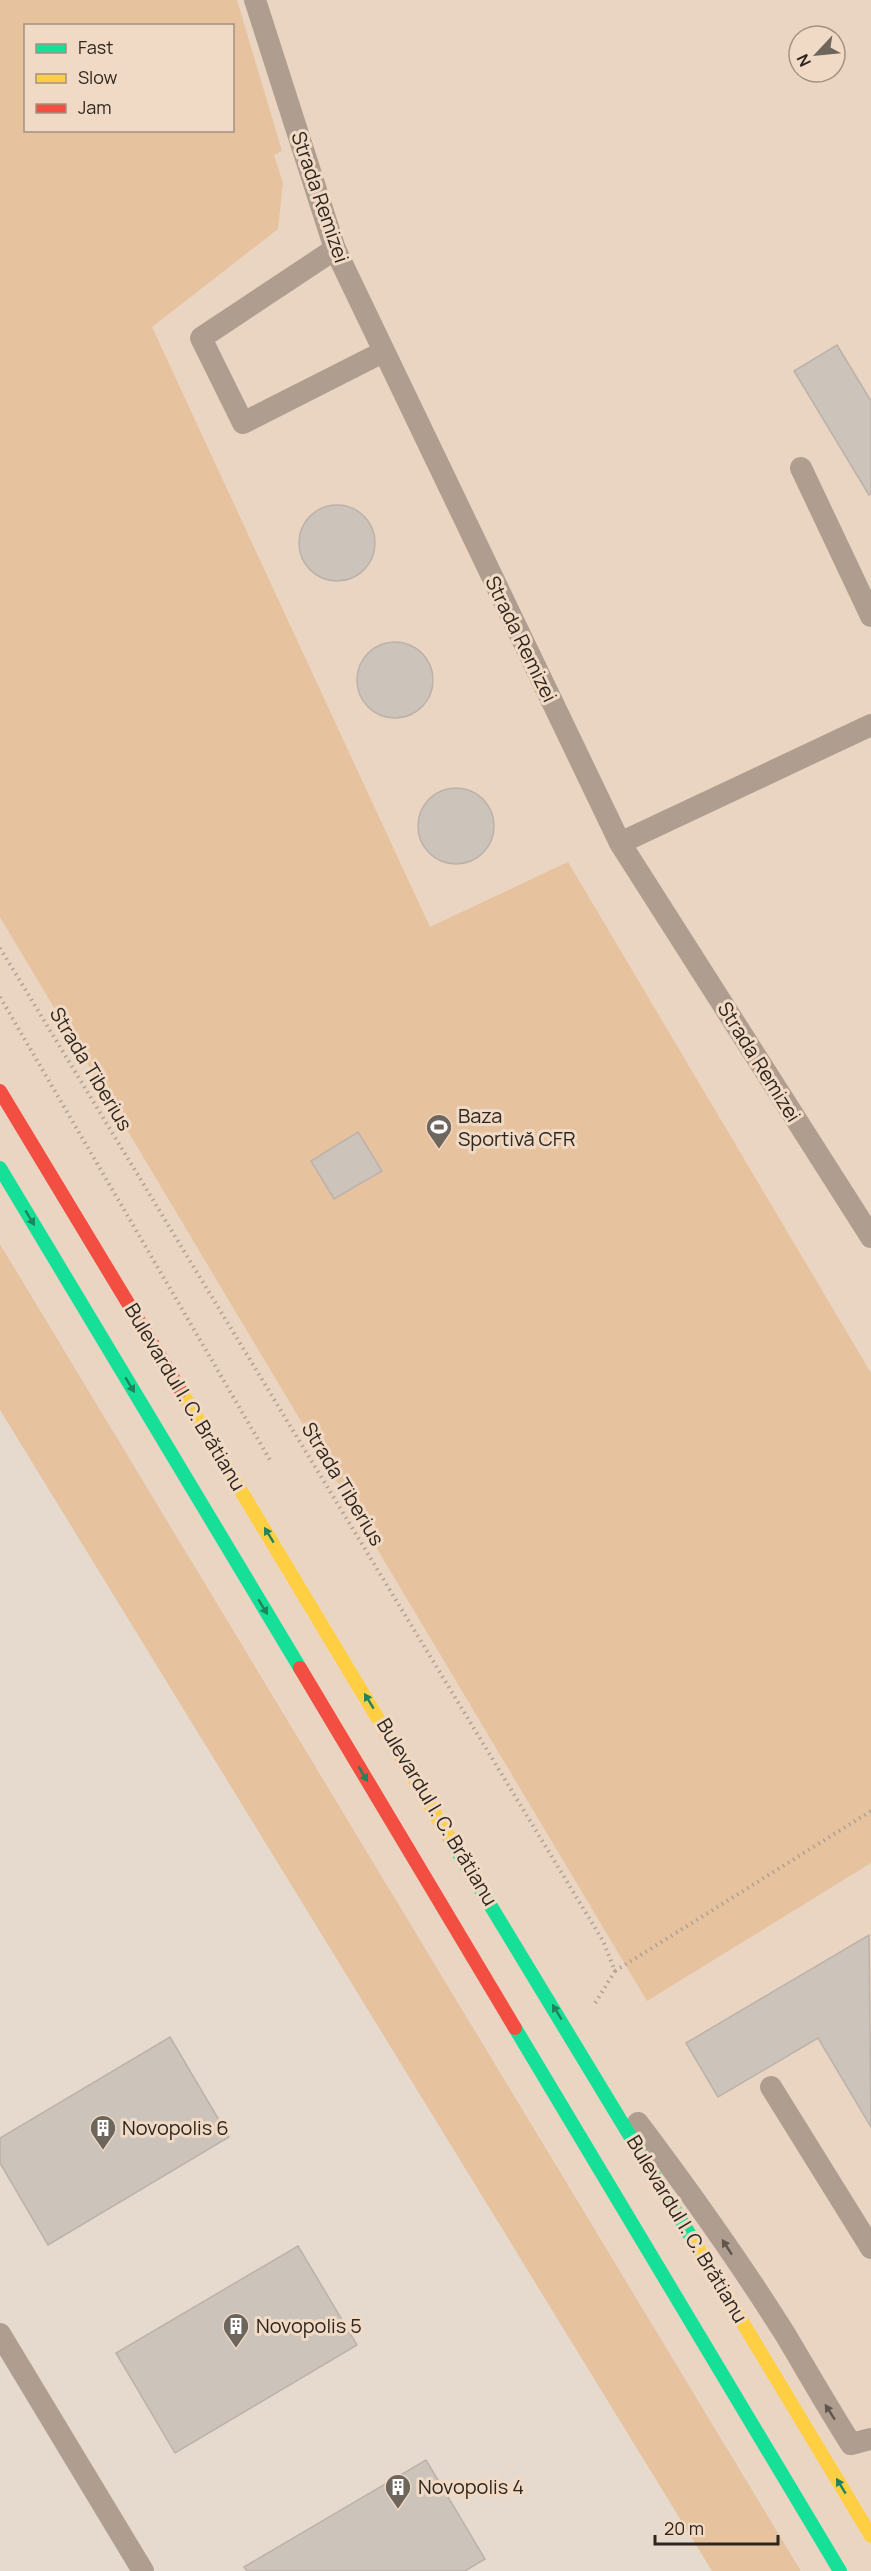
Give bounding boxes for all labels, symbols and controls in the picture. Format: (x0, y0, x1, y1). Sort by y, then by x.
legend (24, 24, 234, 132)
north arrow (787, 24, 847, 84)
text: Fast (78, 35, 113, 59)
text: N (791, 51, 816, 71)
text: Slow (78, 65, 118, 89)
text: Jam (78, 95, 112, 119)
street label: Strada Remizei (285, 128, 356, 266)
street label: Strada Remizei (479, 571, 564, 706)
street label: Strada Remizei (712, 996, 807, 1127)
street label: Strada Tiberius (44, 1002, 139, 1136)
place label: Baza Sportivă CFR (458, 1102, 576, 1152)
sports icon: Baza Sportivă CFR (424, 1112, 454, 1150)
one-way arrow (25, 1210, 35, 1227)
street label: Bulevardul I. C. Brătianu (119, 1298, 252, 1495)
one-way arrow (125, 1377, 136, 1393)
street label: Strada Tiberius (296, 1417, 391, 1551)
one-way arrow (263, 1526, 274, 1543)
one-way arrow (257, 1599, 268, 1615)
one-way arrow (364, 1693, 375, 1709)
street label: Bulevardul I. C. Brătianu (371, 1713, 504, 1910)
one-way arrow (358, 1766, 368, 1783)
one-way arrow (552, 2004, 563, 2020)
building icon: Novopolis 6 (88, 2113, 118, 2151)
place label: Novopolis 6 (122, 2114, 229, 2141)
street label: Bulevardul I. C. Brătianu (621, 2130, 754, 2327)
one-way arrow (722, 2239, 733, 2255)
building icon: Novopolis 5 (221, 2311, 251, 2349)
place label: Novopolis 5 (256, 2312, 362, 2339)
one-way arrow (825, 2404, 836, 2421)
building icon: Novopolis 4 (383, 2472, 413, 2510)
place label: Novopolis 4 (418, 2473, 524, 2500)
one-way arrow (836, 2477, 846, 2494)
scale bar (655, 2508, 778, 2546)
text: 20 m (664, 2516, 704, 2540)

